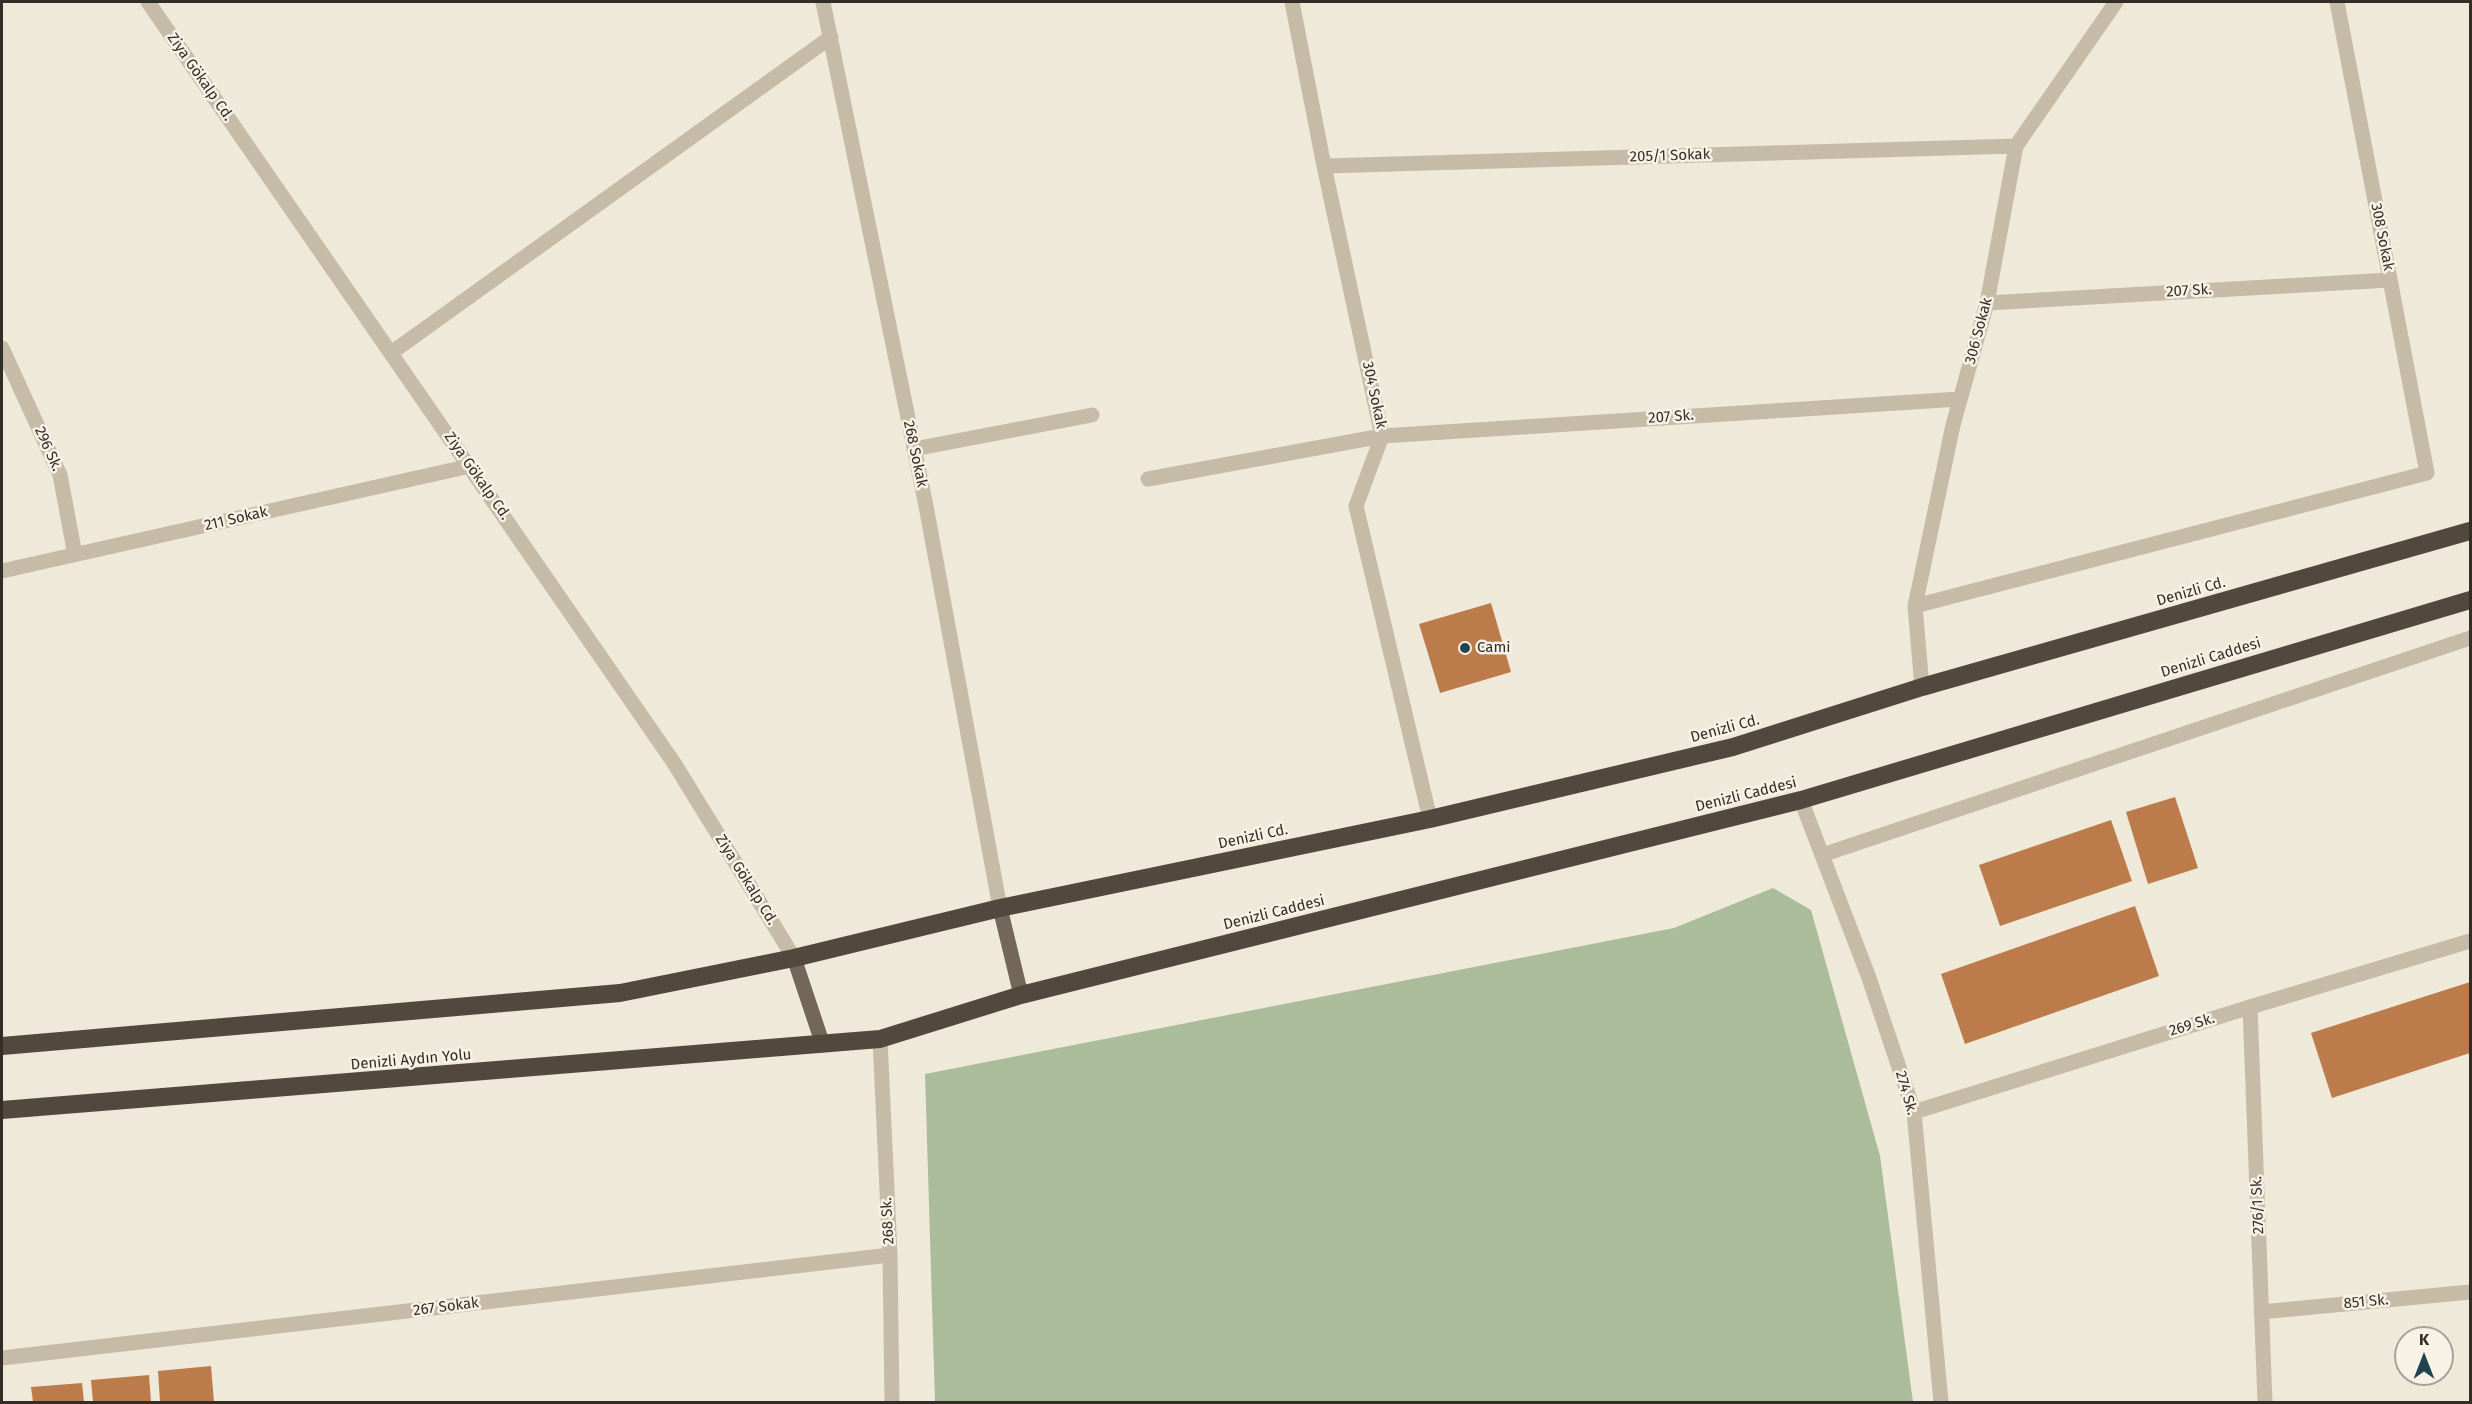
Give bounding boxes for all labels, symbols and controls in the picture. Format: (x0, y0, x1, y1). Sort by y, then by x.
street label: Ziya Gökalp Cd. (163, 30, 237, 124)
street label: 205/1 Sokak (1629, 146, 1711, 166)
street label: 308 Sokak (2367, 202, 2397, 272)
street label: 207 Sk. (2166, 281, 2212, 301)
street label: 306 Sokak (1961, 296, 1997, 366)
street label: 304 Sokak (1358, 360, 1390, 430)
street label: 207 Sk. (1648, 406, 1694, 428)
street label: 268 Sokak (899, 419, 931, 489)
street label: 296 Sk. (30, 424, 66, 474)
street label: Ziya Gökalp Cd. (440, 429, 514, 523)
street label: 211 Sokak (203, 503, 269, 535)
street label: Denizli Cd. (2155, 574, 2227, 610)
street label: Denizli Caddesi (2159, 634, 2263, 682)
place label: Cami (1477, 639, 1510, 657)
marker: Cami (1458, 641, 1472, 655)
street label: Denizli Cd. (1689, 711, 1761, 747)
street label: Denizli Caddesi (1693, 774, 1799, 816)
street label: Denizli Cd. (1217, 821, 1289, 853)
street label: Ziya Gökalp Cd. (711, 832, 781, 928)
street label: Denizli Caddesi (1221, 892, 1327, 934)
street label: 269 Sk. (2167, 1010, 2217, 1040)
street label: Denizli Aydın Yolu (350, 1046, 472, 1074)
street label: 274 Sk. (1891, 1069, 1921, 1117)
street label: 276/1 Sk. (2248, 1176, 2268, 1234)
street label: 268 Sk. (878, 1197, 898, 1245)
street label: 851 Sk. (2343, 1291, 2389, 1313)
street label: 267 Sokak (412, 1294, 480, 1320)
north arrow (2394, 1326, 2454, 1386)
text: K (2419, 1330, 2429, 1349)

